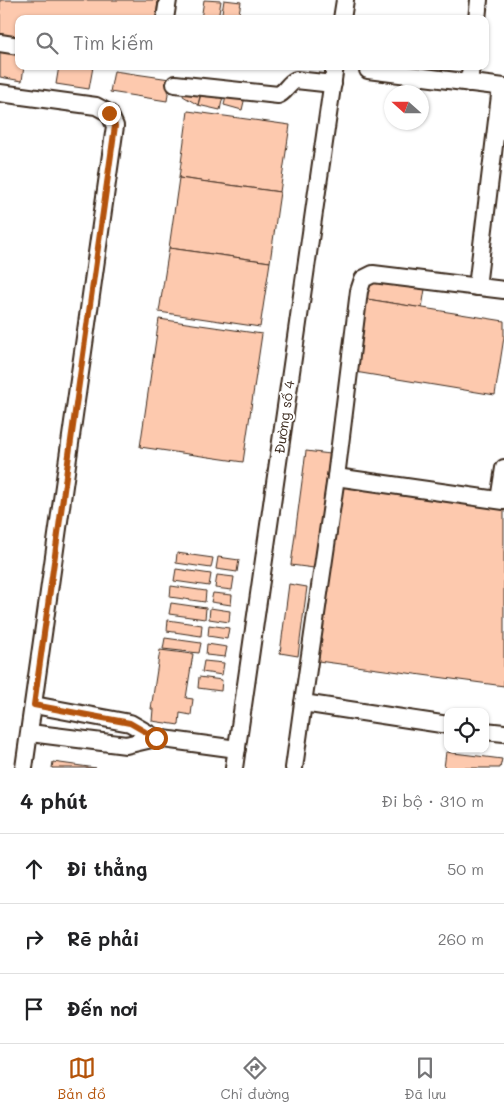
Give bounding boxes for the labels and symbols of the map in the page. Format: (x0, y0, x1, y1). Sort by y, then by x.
north arrow (384, 85, 429, 130)
route end (98, 102, 121, 125)
street label: Đường số 4 (269, 378, 299, 455)
route start (145, 727, 168, 750)

